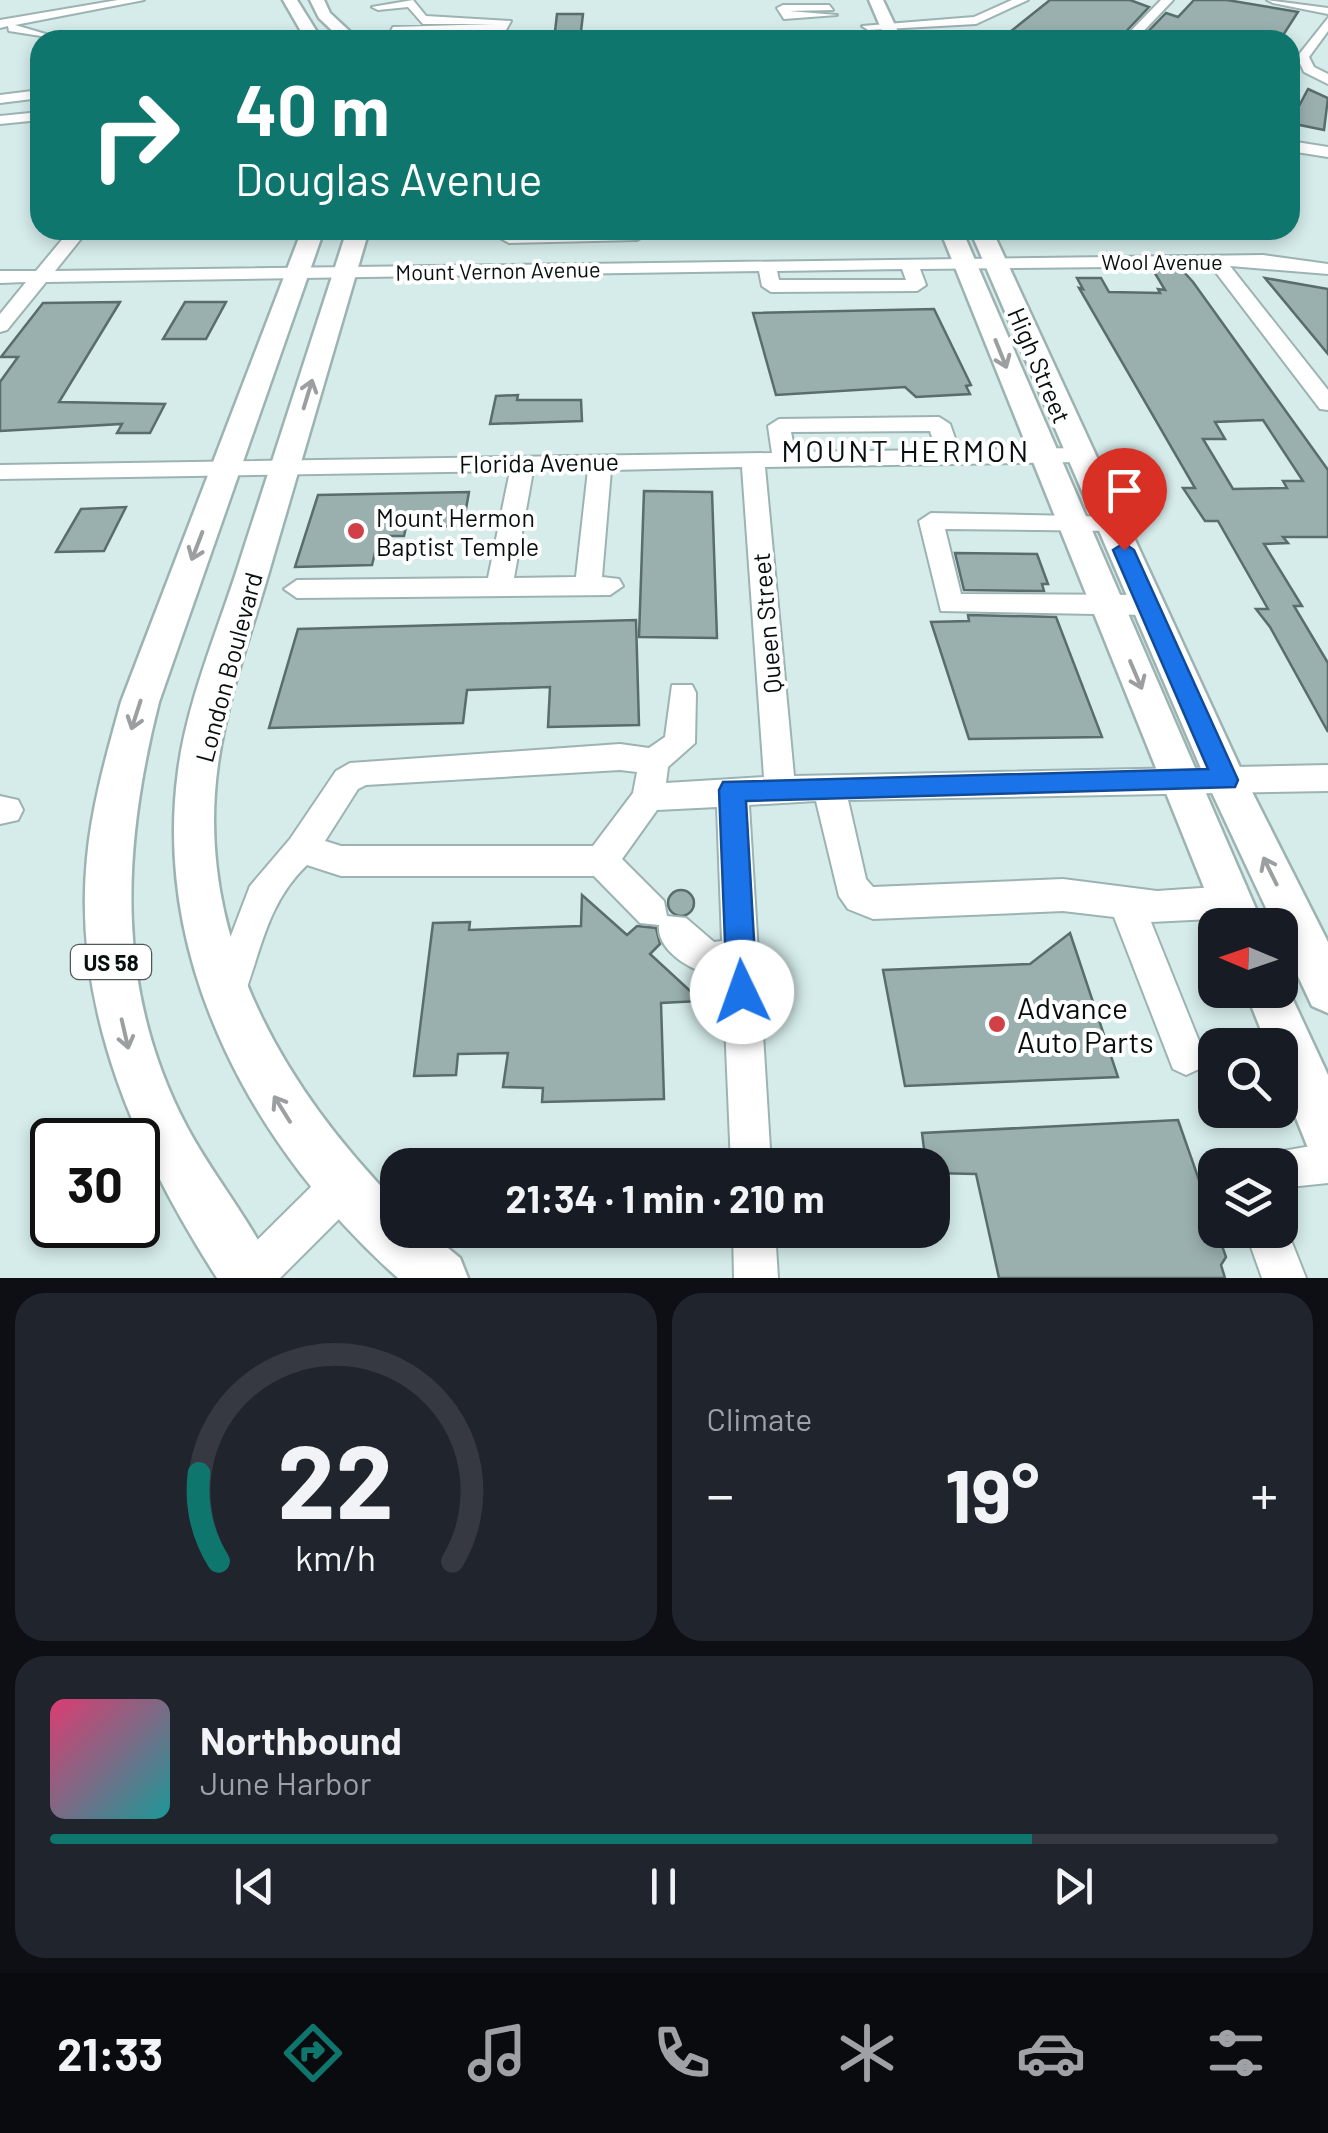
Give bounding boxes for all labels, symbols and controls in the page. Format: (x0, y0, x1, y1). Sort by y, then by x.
text: 40 m (235, 66, 390, 150)
icon: right (70, 70, 200, 200)
text: Douglas Avenue (235, 151, 543, 205)
street label: Wool Avenue (1101, 248, 1223, 274)
street label: Mount Vernon Avenue (395, 255, 601, 285)
street label: High Street (1002, 303, 1078, 427)
one-way arrow (994, 338, 1012, 368)
one-way arrow (300, 379, 318, 410)
district label: MOUNT HERMON (781, 432, 1031, 468)
street label: Florida Avenue (459, 446, 619, 478)
pin (1082, 448, 1167, 551)
icon: arrive (1097, 463, 1152, 518)
place label: Mount Hermon Baptist Temple (376, 502, 539, 561)
marker: Mount Hermon Baptist Temple (345, 520, 367, 542)
one-way arrow (187, 530, 205, 560)
street label: Queen Street (745, 551, 787, 695)
street label: London Boulevard (188, 569, 268, 765)
one-way arrow (1128, 659, 1146, 690)
one-way arrow (125, 698, 143, 730)
one-way arrow (1260, 857, 1279, 886)
north arrow (1198, 908, 1298, 1008)
map controls (1198, 908, 1298, 1248)
position arrow (690, 940, 794, 1044)
road number: US 58 (71, 945, 151, 979)
place label: Advance Auto Parts (1017, 989, 1154, 1059)
marker: Advance Auto Parts (986, 1013, 1008, 1035)
one-way arrow (117, 1017, 135, 1049)
button: search (1198, 1028, 1298, 1128)
one-way arrow (272, 1096, 293, 1124)
speed limit sign: 30 (30, 1118, 160, 1248)
button: layers (1198, 1148, 1298, 1248)
text: 21:34 · 1 min · 210 m (506, 1175, 824, 1221)
text: Climate (707, 1399, 812, 1437)
text: 22 (278, 1415, 394, 1540)
text: 19° (945, 1448, 1040, 1538)
text: − (707, 1460, 734, 1526)
text: + (1250, 1460, 1278, 1526)
text: km/h (295, 1535, 376, 1578)
text: Northbound (200, 1717, 402, 1763)
text: June Harbor (200, 1763, 371, 1801)
icon: previous (227, 1859, 282, 1914)
icon: pause (636, 1859, 691, 1914)
icon: next (1046, 1859, 1101, 1914)
icon: directions (278, 2018, 348, 2088)
icon: music (462, 2018, 532, 2088)
icon: phone (647, 2018, 717, 2088)
icon: climate (832, 2018, 902, 2088)
icon: car (1016, 2018, 1086, 2088)
icon: filters (1201, 2018, 1271, 2088)
text: 21:33 (57, 2026, 163, 2080)

